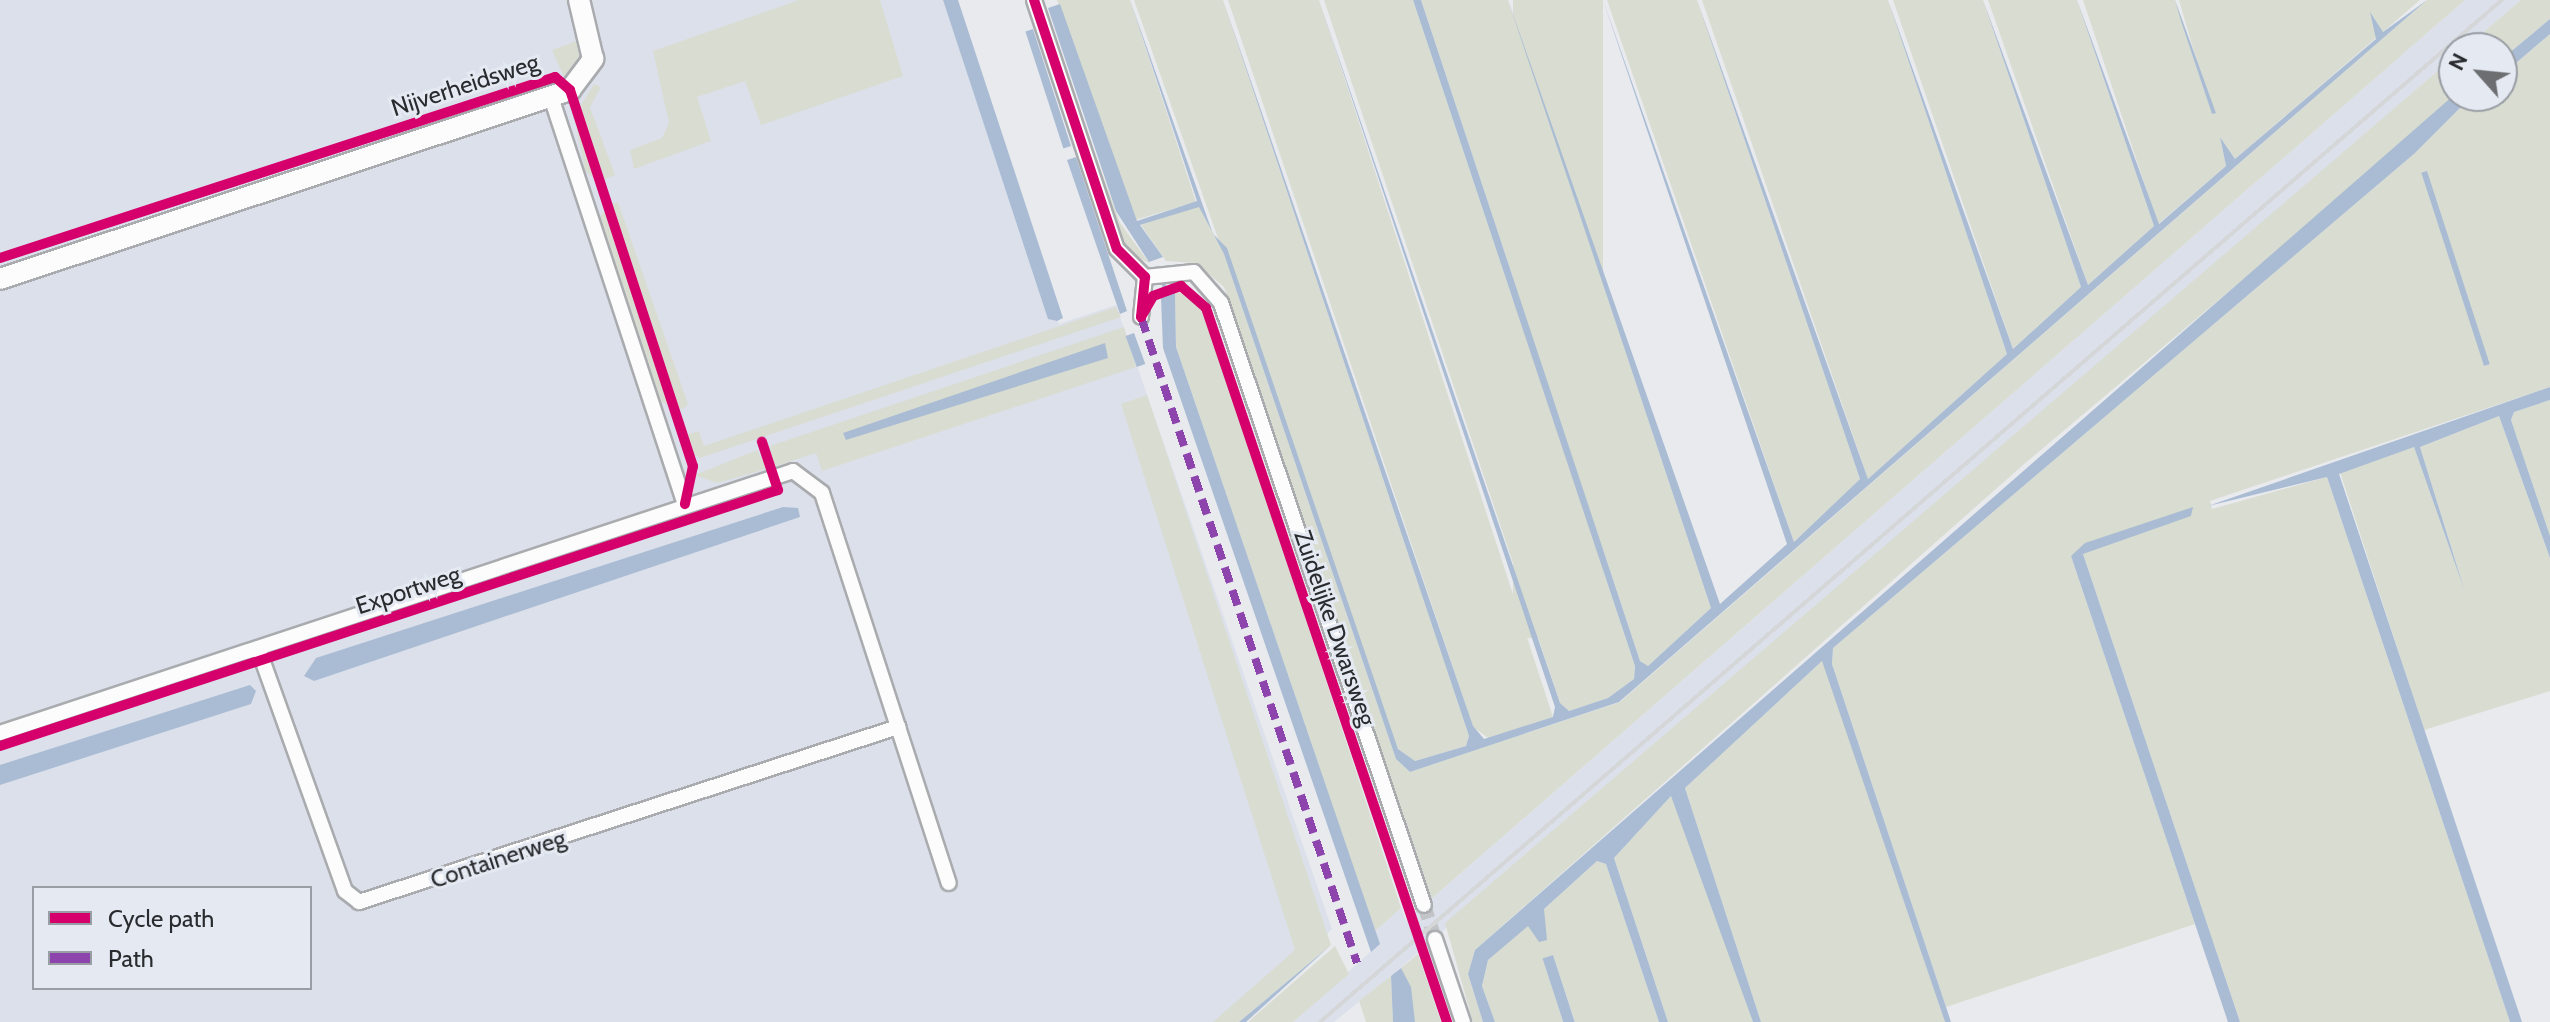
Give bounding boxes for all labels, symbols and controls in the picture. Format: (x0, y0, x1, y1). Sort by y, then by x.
north arrow (2438, 32, 2518, 112)
street label: Nijverheidsweg (388, 48, 542, 122)
text: N (2442, 49, 2474, 75)
street label: Zuidelijke Dwarsweg (1288, 527, 1382, 729)
street label: Exportweg (352, 560, 464, 620)
street label: Containerweg (427, 824, 569, 894)
legend (32, 886, 312, 990)
text: Cycle path (108, 904, 214, 933)
text: Path (108, 944, 154, 973)

